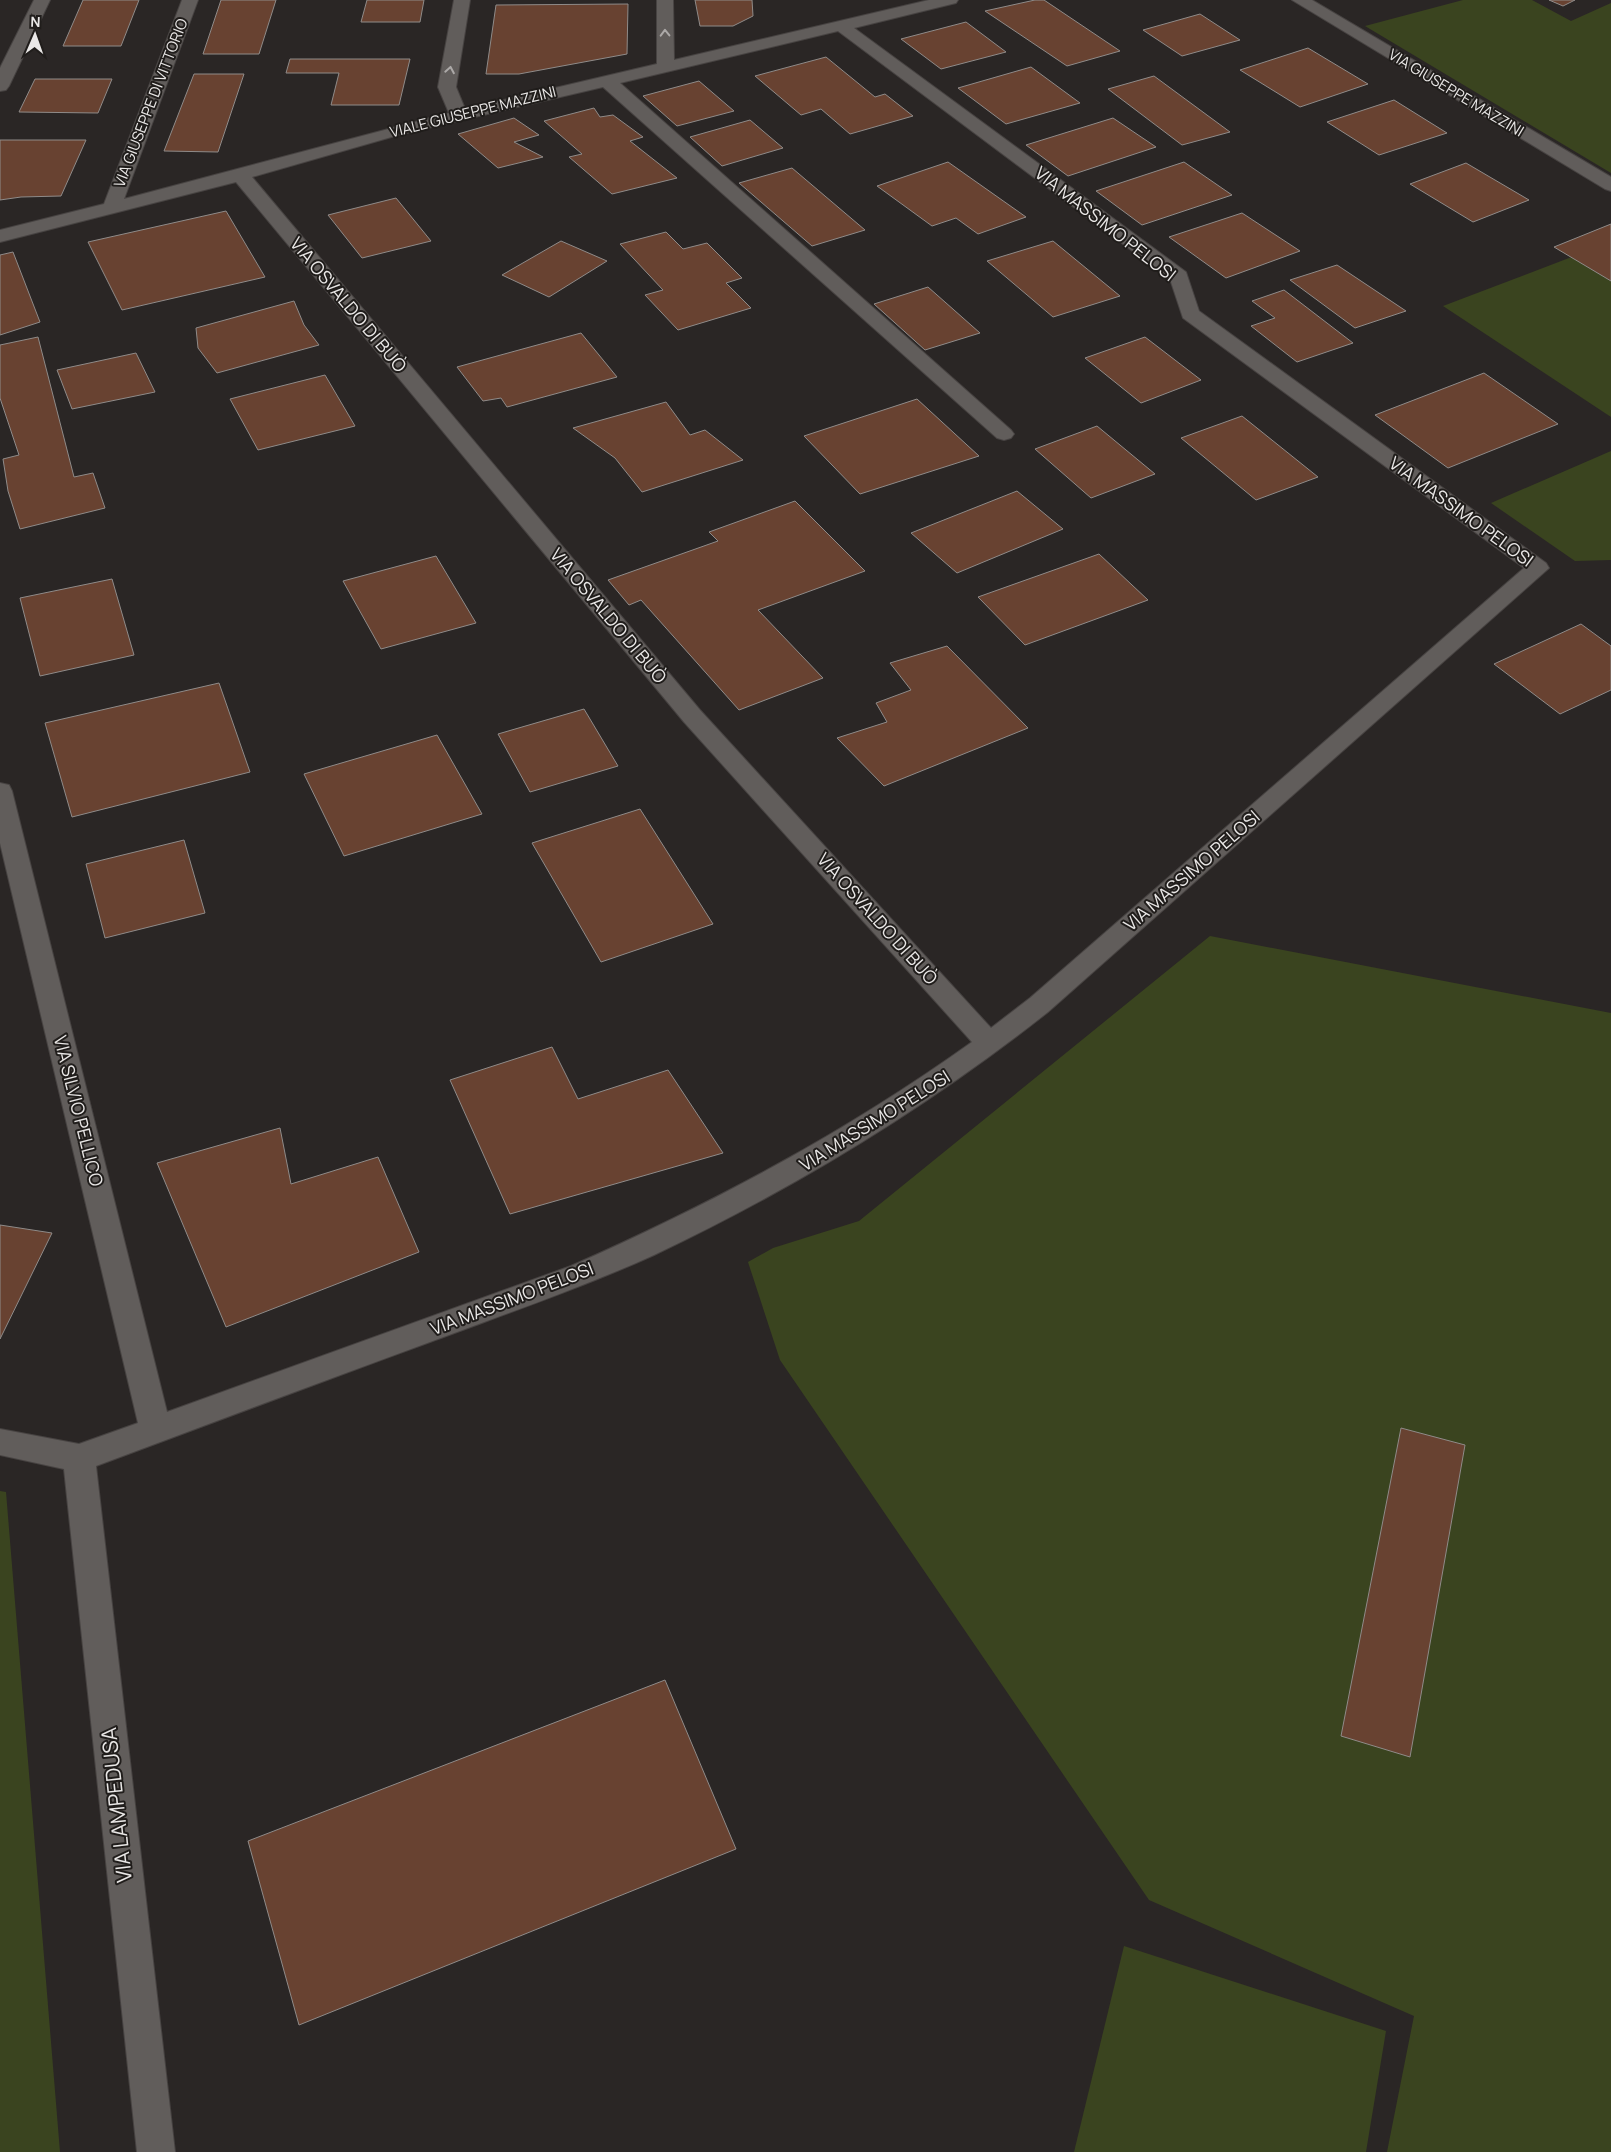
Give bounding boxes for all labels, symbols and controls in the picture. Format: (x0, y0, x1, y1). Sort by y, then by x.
north arrow (10, 10, 60, 60)
text: N (30, 12, 41, 31)
street label: VIA GIUSEPPE DI VITTORIO (109, 15, 193, 190)
one-way arrow (660, 29, 671, 37)
street label: VIA GIUSEPPE MAZZINI (1385, 44, 1528, 141)
one-way arrow (444, 66, 454, 74)
street label: VIALE GIUSEPPE MAZZINI (388, 81, 558, 142)
street label: VIA MASSIMO PELOSI (1030, 161, 1181, 286)
street label: VIA OSVALDO DI BUÒ (285, 232, 412, 377)
street label: VIA MASSIMO PELOSI (1385, 451, 1539, 572)
street label: VIA OSVALDO DI BUÒ (545, 543, 672, 688)
street label: VIA MASSIMO PELOSI (1118, 804, 1264, 936)
street label: VIA OSVALDO DI BUÒ (812, 847, 943, 989)
street label: VIA SILVIO PELLICO (49, 1033, 109, 1189)
street label: VIA MASSIMO PELOSI (795, 1064, 954, 1176)
street label: VIA MASSIMO PELOSI (427, 1256, 597, 1340)
street label: VIA LAMPEDUSA (94, 1726, 138, 1884)

